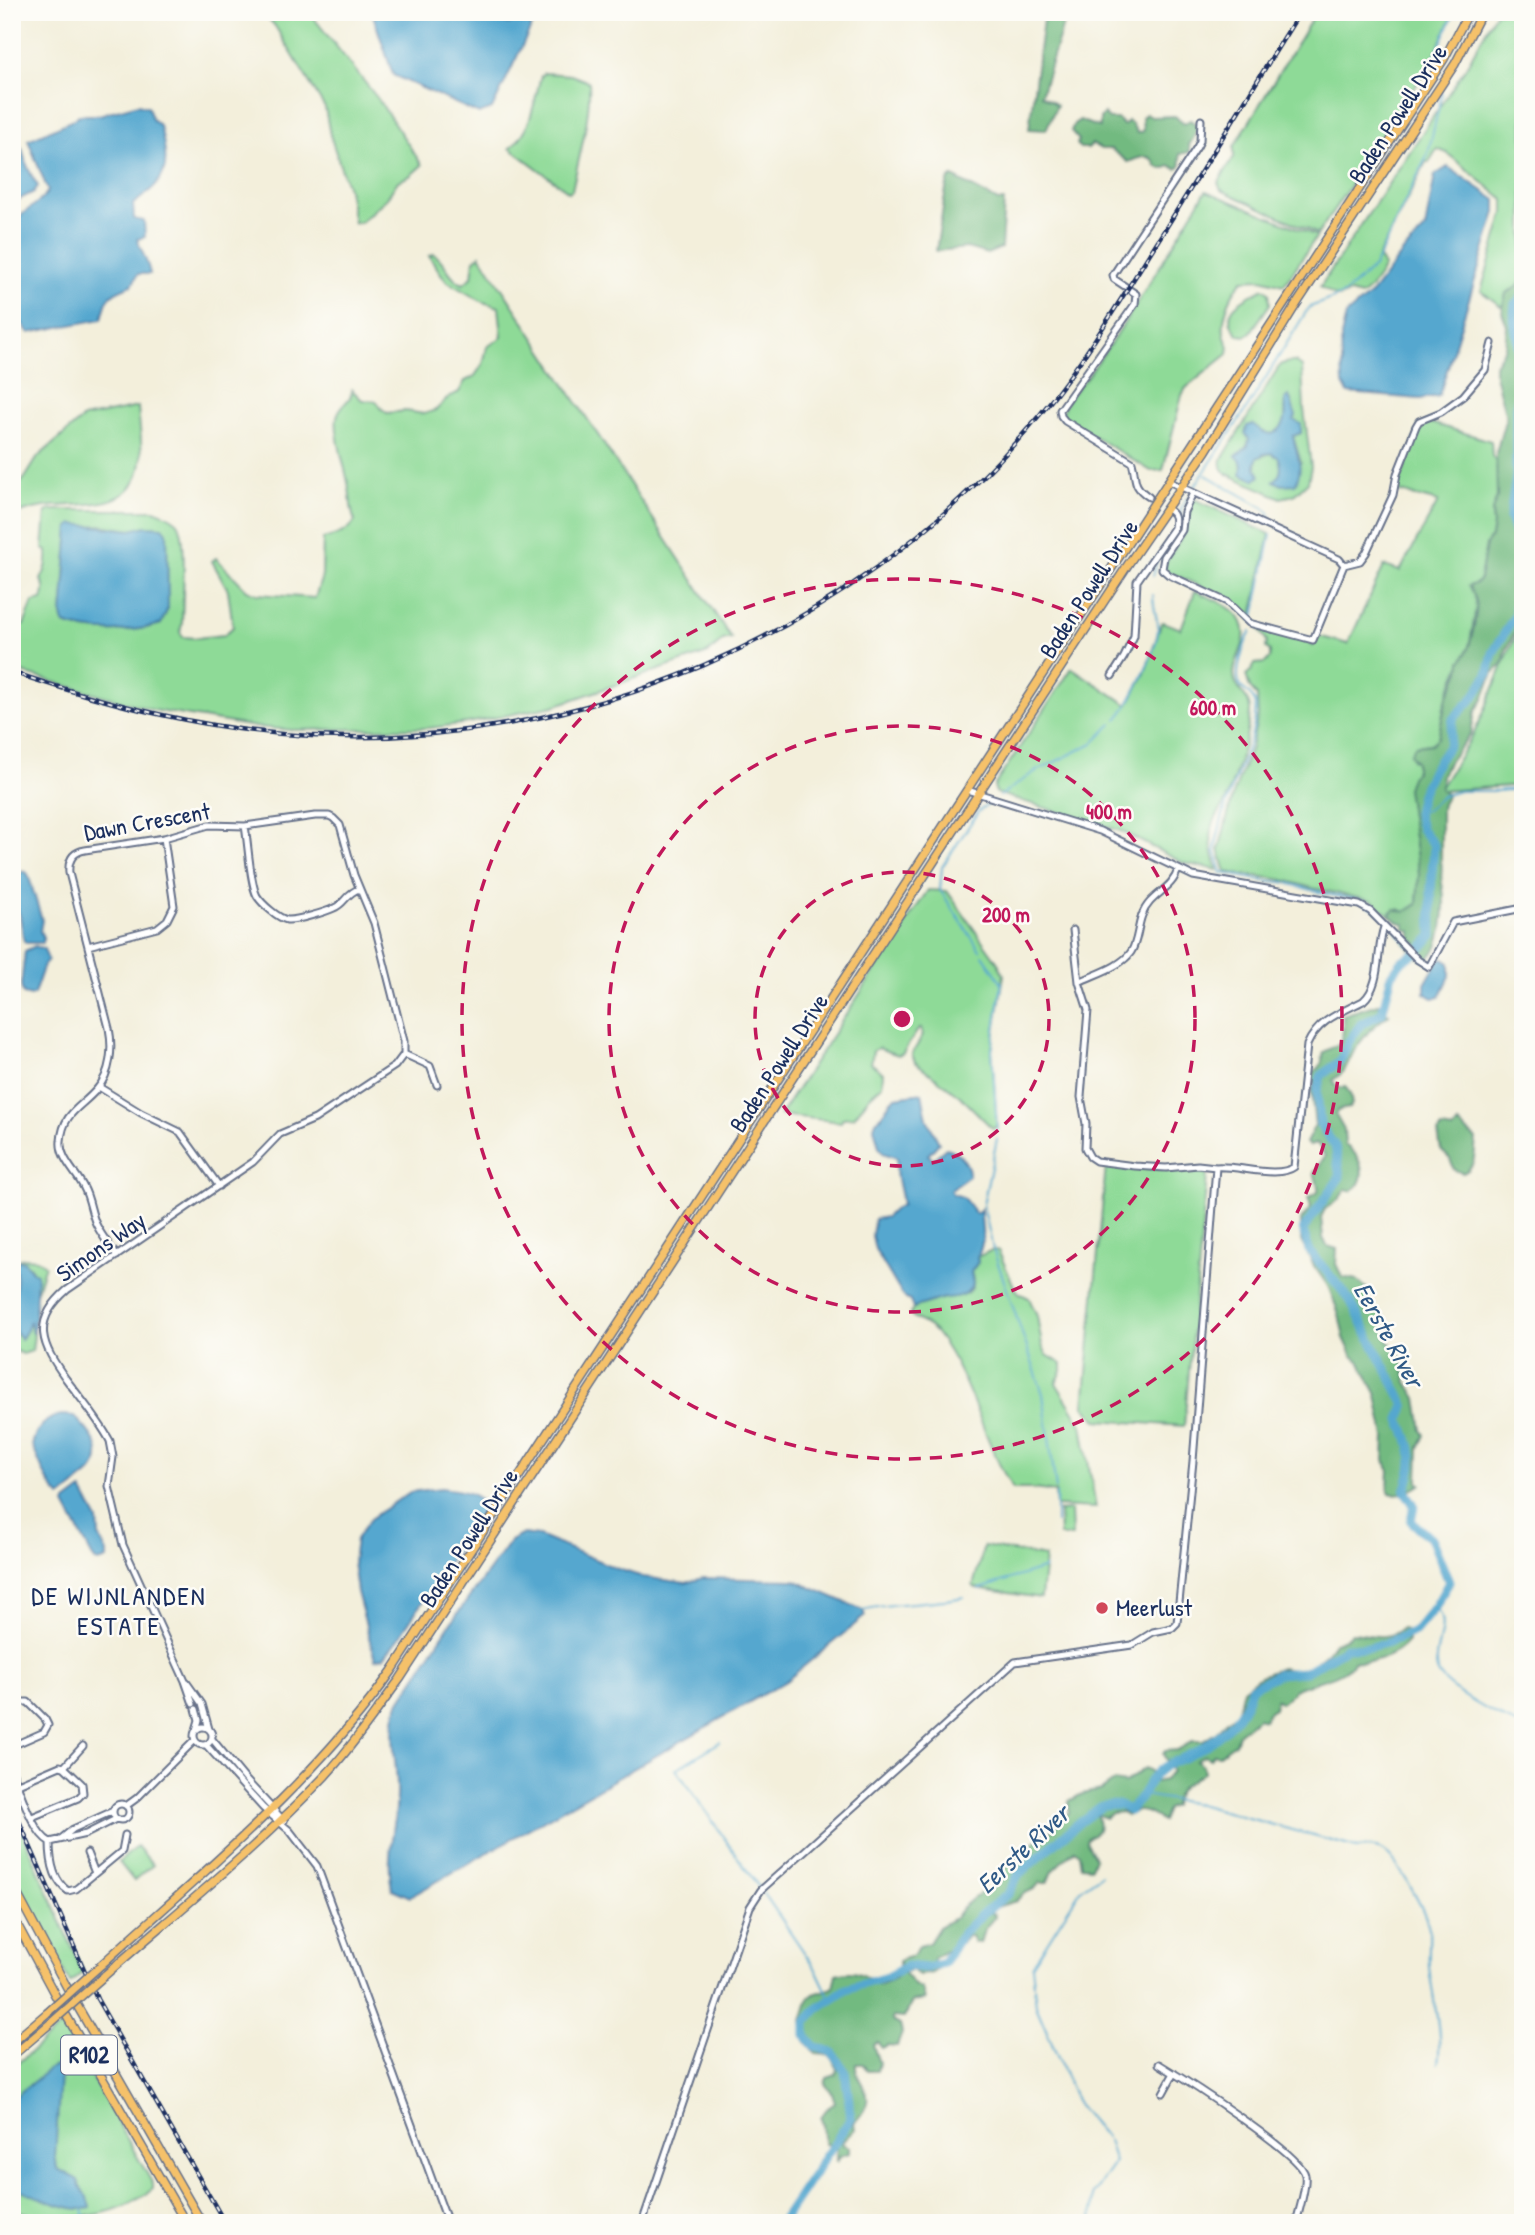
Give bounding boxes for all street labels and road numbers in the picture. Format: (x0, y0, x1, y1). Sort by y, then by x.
street label: Baden Powell Drive (1340, 37, 1454, 189)
street label: Baden Powell Drive (1031, 512, 1145, 664)
street label: Dawn Crescent (81, 794, 213, 848)
street label: Baden Powell Drive (721, 986, 835, 1138)
street label: Simons Way (49, 1204, 152, 1289)
street label: Baden Powell Drive (411, 1461, 525, 1613)
road number: R102 (61, 2036, 117, 2074)

